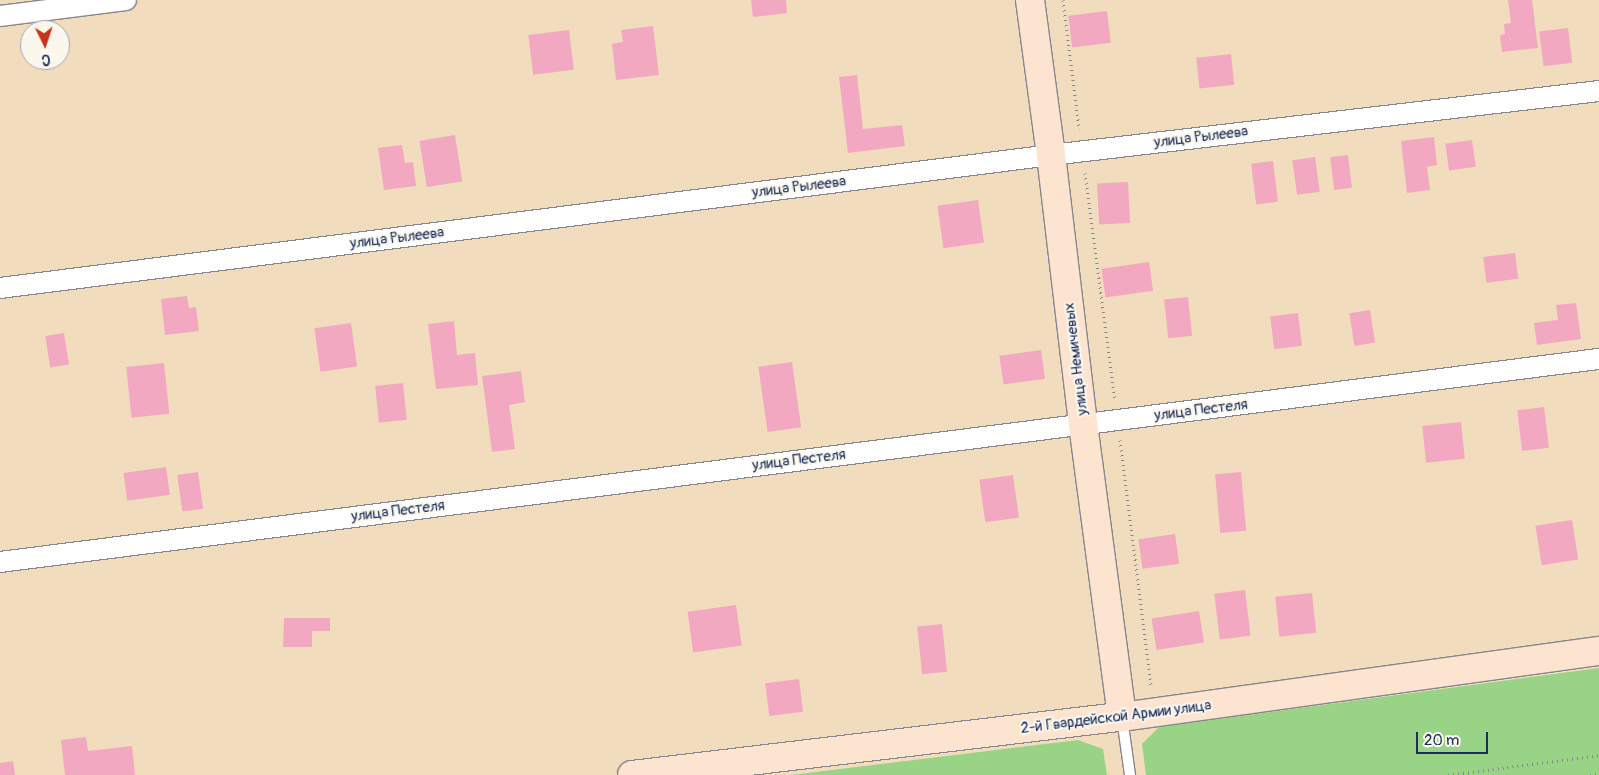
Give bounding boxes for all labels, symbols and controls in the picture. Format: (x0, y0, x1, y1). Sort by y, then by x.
north arrow (20, 20, 70, 70)
text: С (41, 51, 51, 68)
street label: улица Рылеева (1153, 122, 1249, 152)
street label: улица Рылеева (751, 172, 847, 202)
street label: улица Рылеева (349, 223, 445, 253)
street label: улица Немичевых (1060, 302, 1092, 416)
street label: улица Пестеля (1153, 395, 1249, 425)
street label: улица Пестеля (751, 445, 847, 475)
street label: улица Пестеля (350, 496, 446, 526)
street label: 2-й Гвардейской Армии улица (1020, 696, 1212, 738)
scale bar (1419, 722, 1492, 754)
text: 20 m (1424, 731, 1459, 750)

